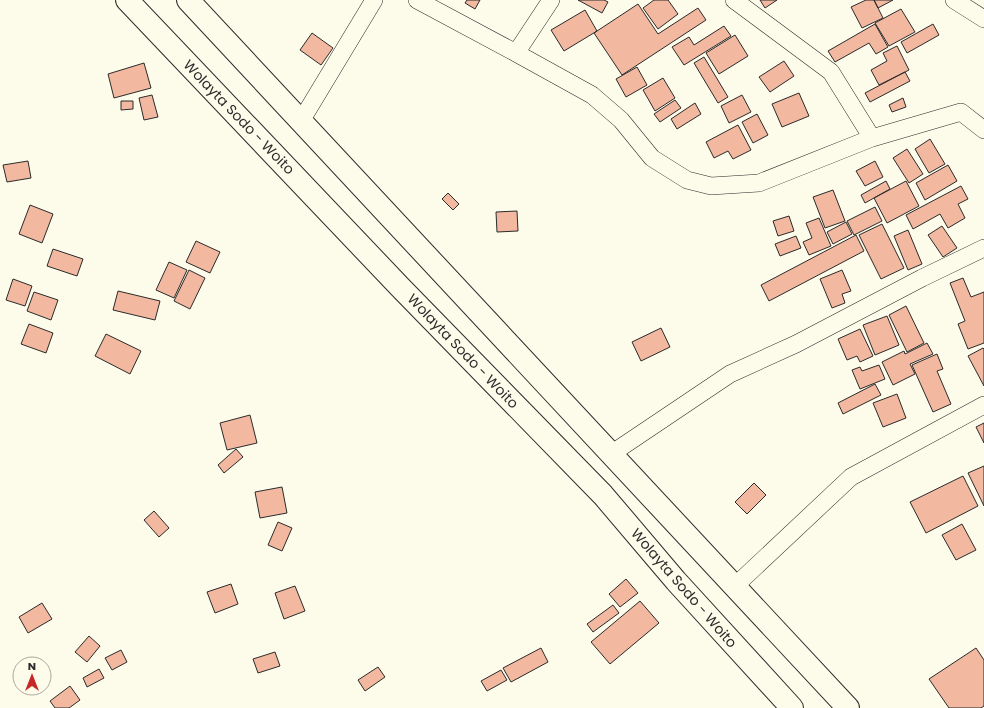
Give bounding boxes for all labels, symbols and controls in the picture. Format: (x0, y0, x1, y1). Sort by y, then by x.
street label: Wolayta Sodo - Woito (179, 55, 299, 179)
street label: Wolayta Sodo - Woito (403, 289, 523, 413)
street label: Wolayta Sodo - Woito (626, 524, 742, 652)
north arrow (12, 656, 52, 696)
text: N (28, 658, 36, 674)

